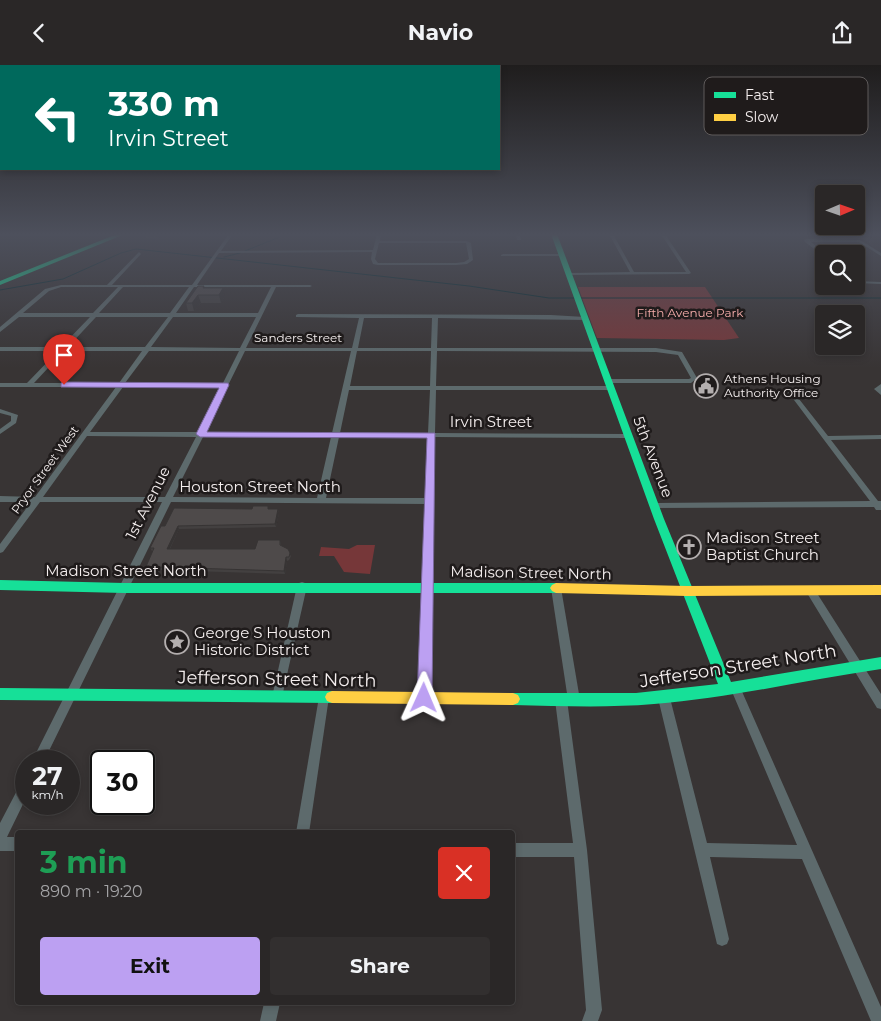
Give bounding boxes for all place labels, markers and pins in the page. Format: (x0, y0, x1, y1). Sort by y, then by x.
pin (43, 334, 85, 385)
place label: Athens Housing Authority Office (724, 371, 821, 400)
public building icon: Athens Housing Authority Office (693, 373, 719, 399)
place label: Madison Street Baptist Church (706, 528, 820, 564)
church icon: Madison Street Baptist Church (676, 534, 702, 560)
place label: George S Houston Historic District (194, 623, 331, 659)
place icon: George S Houston Historic District (164, 629, 190, 655)

